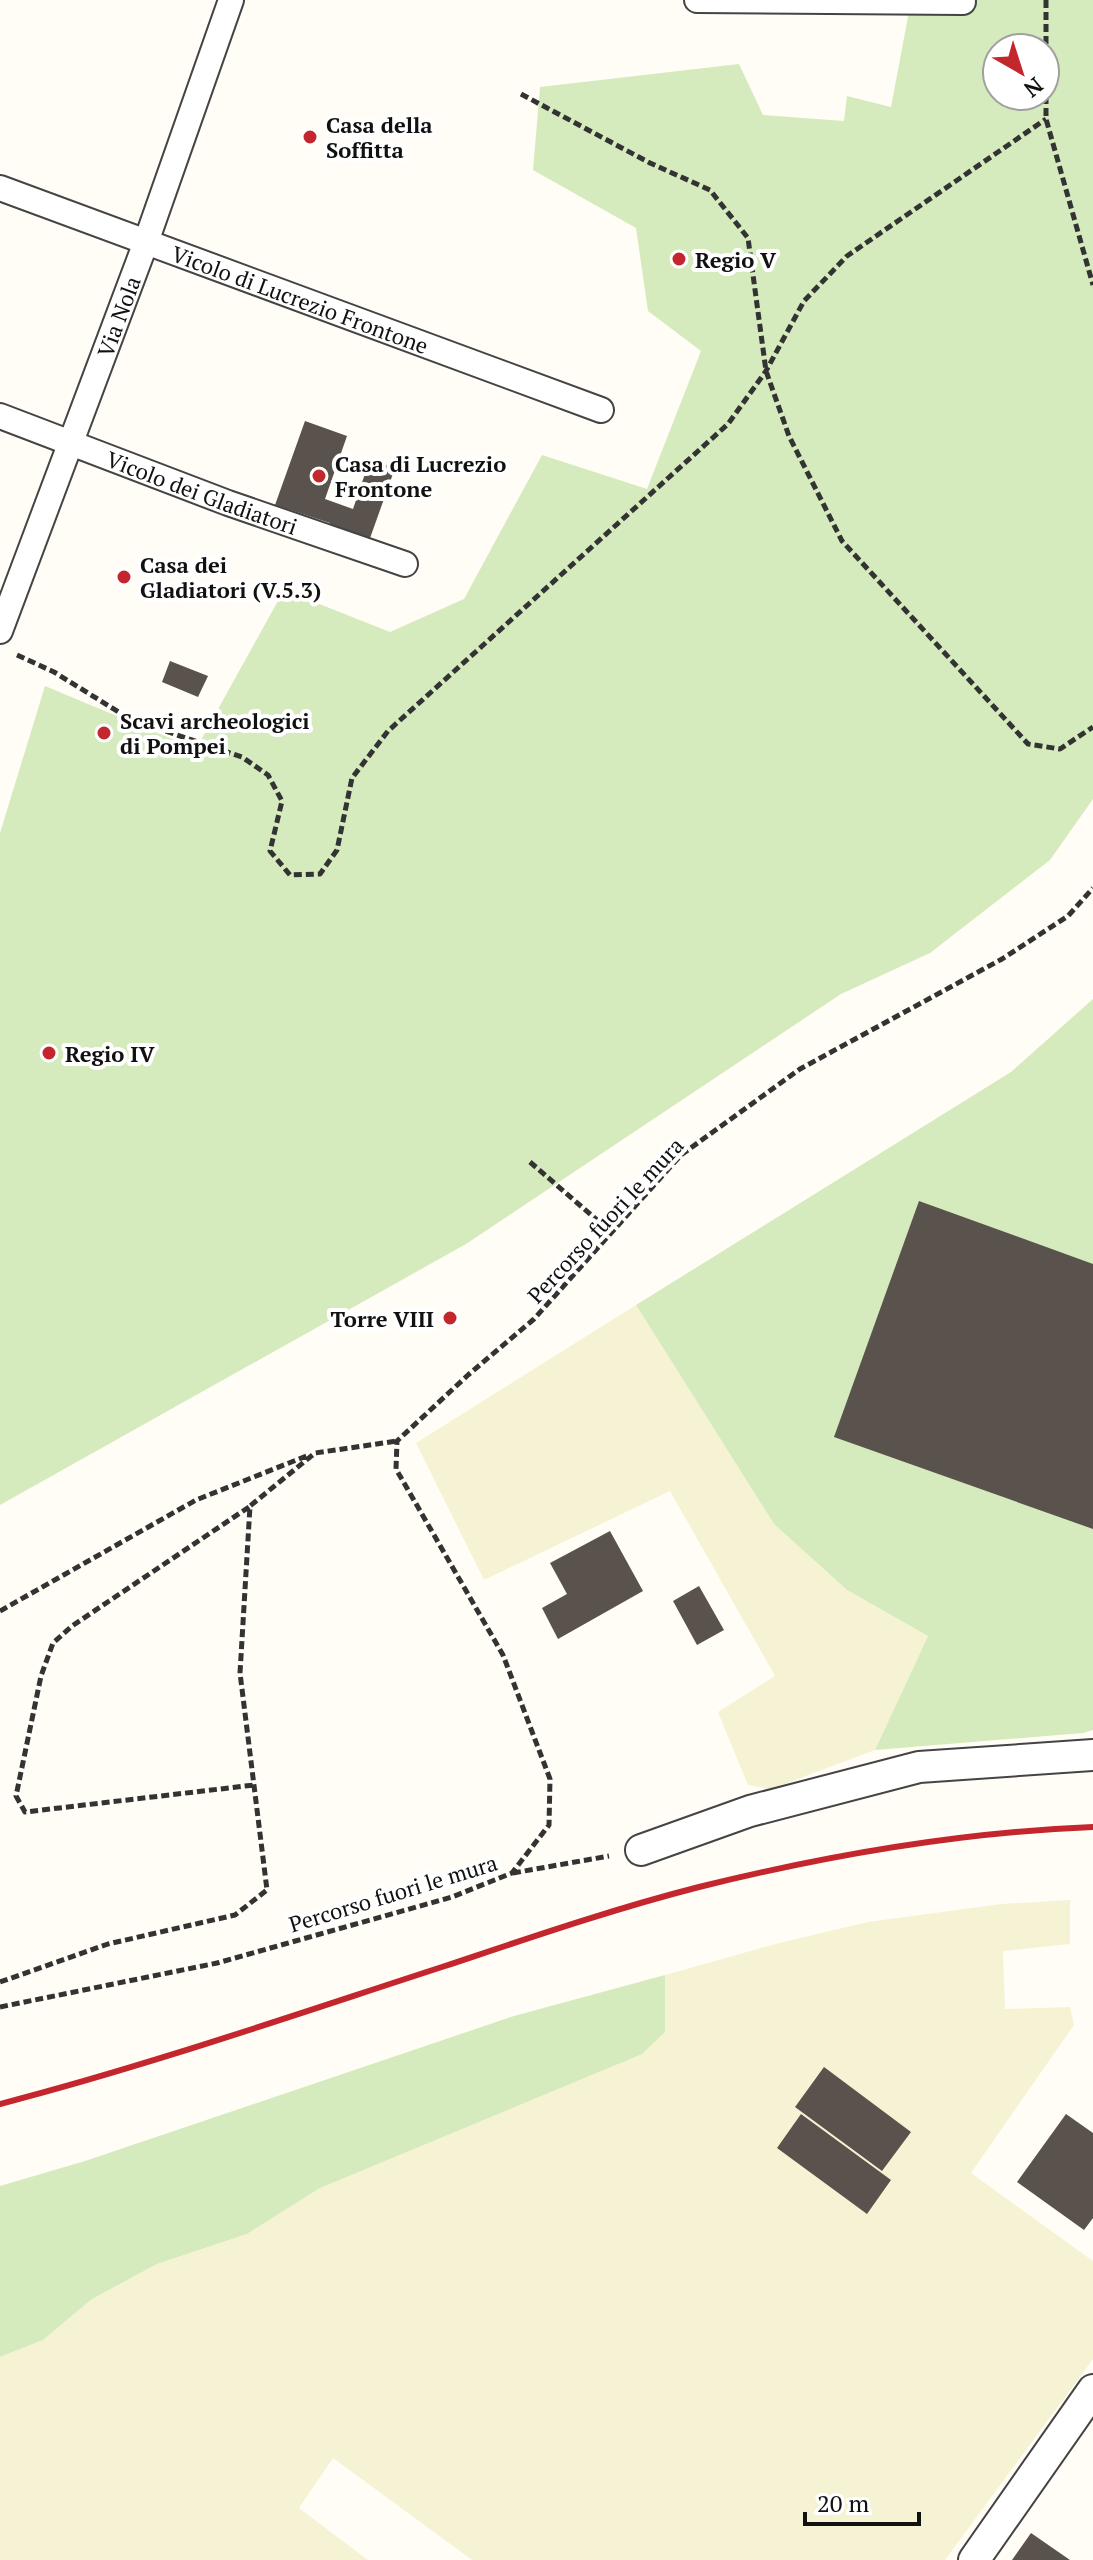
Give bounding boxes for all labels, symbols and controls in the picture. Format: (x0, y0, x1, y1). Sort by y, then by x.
north arrow (981, 32, 1061, 112)
text: N (1018, 71, 1050, 105)
place label: Casa della Soffitta (326, 110, 433, 164)
marker: Casa della Soffitta (301, 128, 319, 146)
street label: Vicolo di Lucrezio Frontone (168, 238, 433, 360)
place label: Regio V (695, 245, 777, 274)
marker: Regio V (670, 250, 688, 268)
street label: Via Nola (90, 272, 146, 361)
street label: Vicolo dei Gladiatori (103, 444, 301, 540)
place label: Casa di Lucrezio Frontone (335, 449, 506, 503)
marker: Casa di Lucrezio Frontone (310, 467, 328, 485)
place label: Casa dei Gladiatori (V.5.3) (140, 550, 321, 604)
marker: Casa dei Gladiatori (V.5.3) (115, 568, 133, 586)
place label: Scavi archeologici di Pompei (120, 706, 310, 760)
marker: Scavi archeologici di Pompei (95, 724, 113, 742)
place label: Regio IV (65, 1039, 156, 1068)
marker: Regio IV (40, 1044, 58, 1062)
street label: Percorso fuori le mura (521, 1131, 689, 1309)
place label: Torre VIII (330, 1304, 434, 1333)
marker: Torre VIII (441, 1309, 459, 1327)
street label: Percorso fuori le mura (285, 1847, 501, 1939)
scale bar (805, 2476, 919, 2526)
text: 20 m (817, 2487, 869, 2519)

